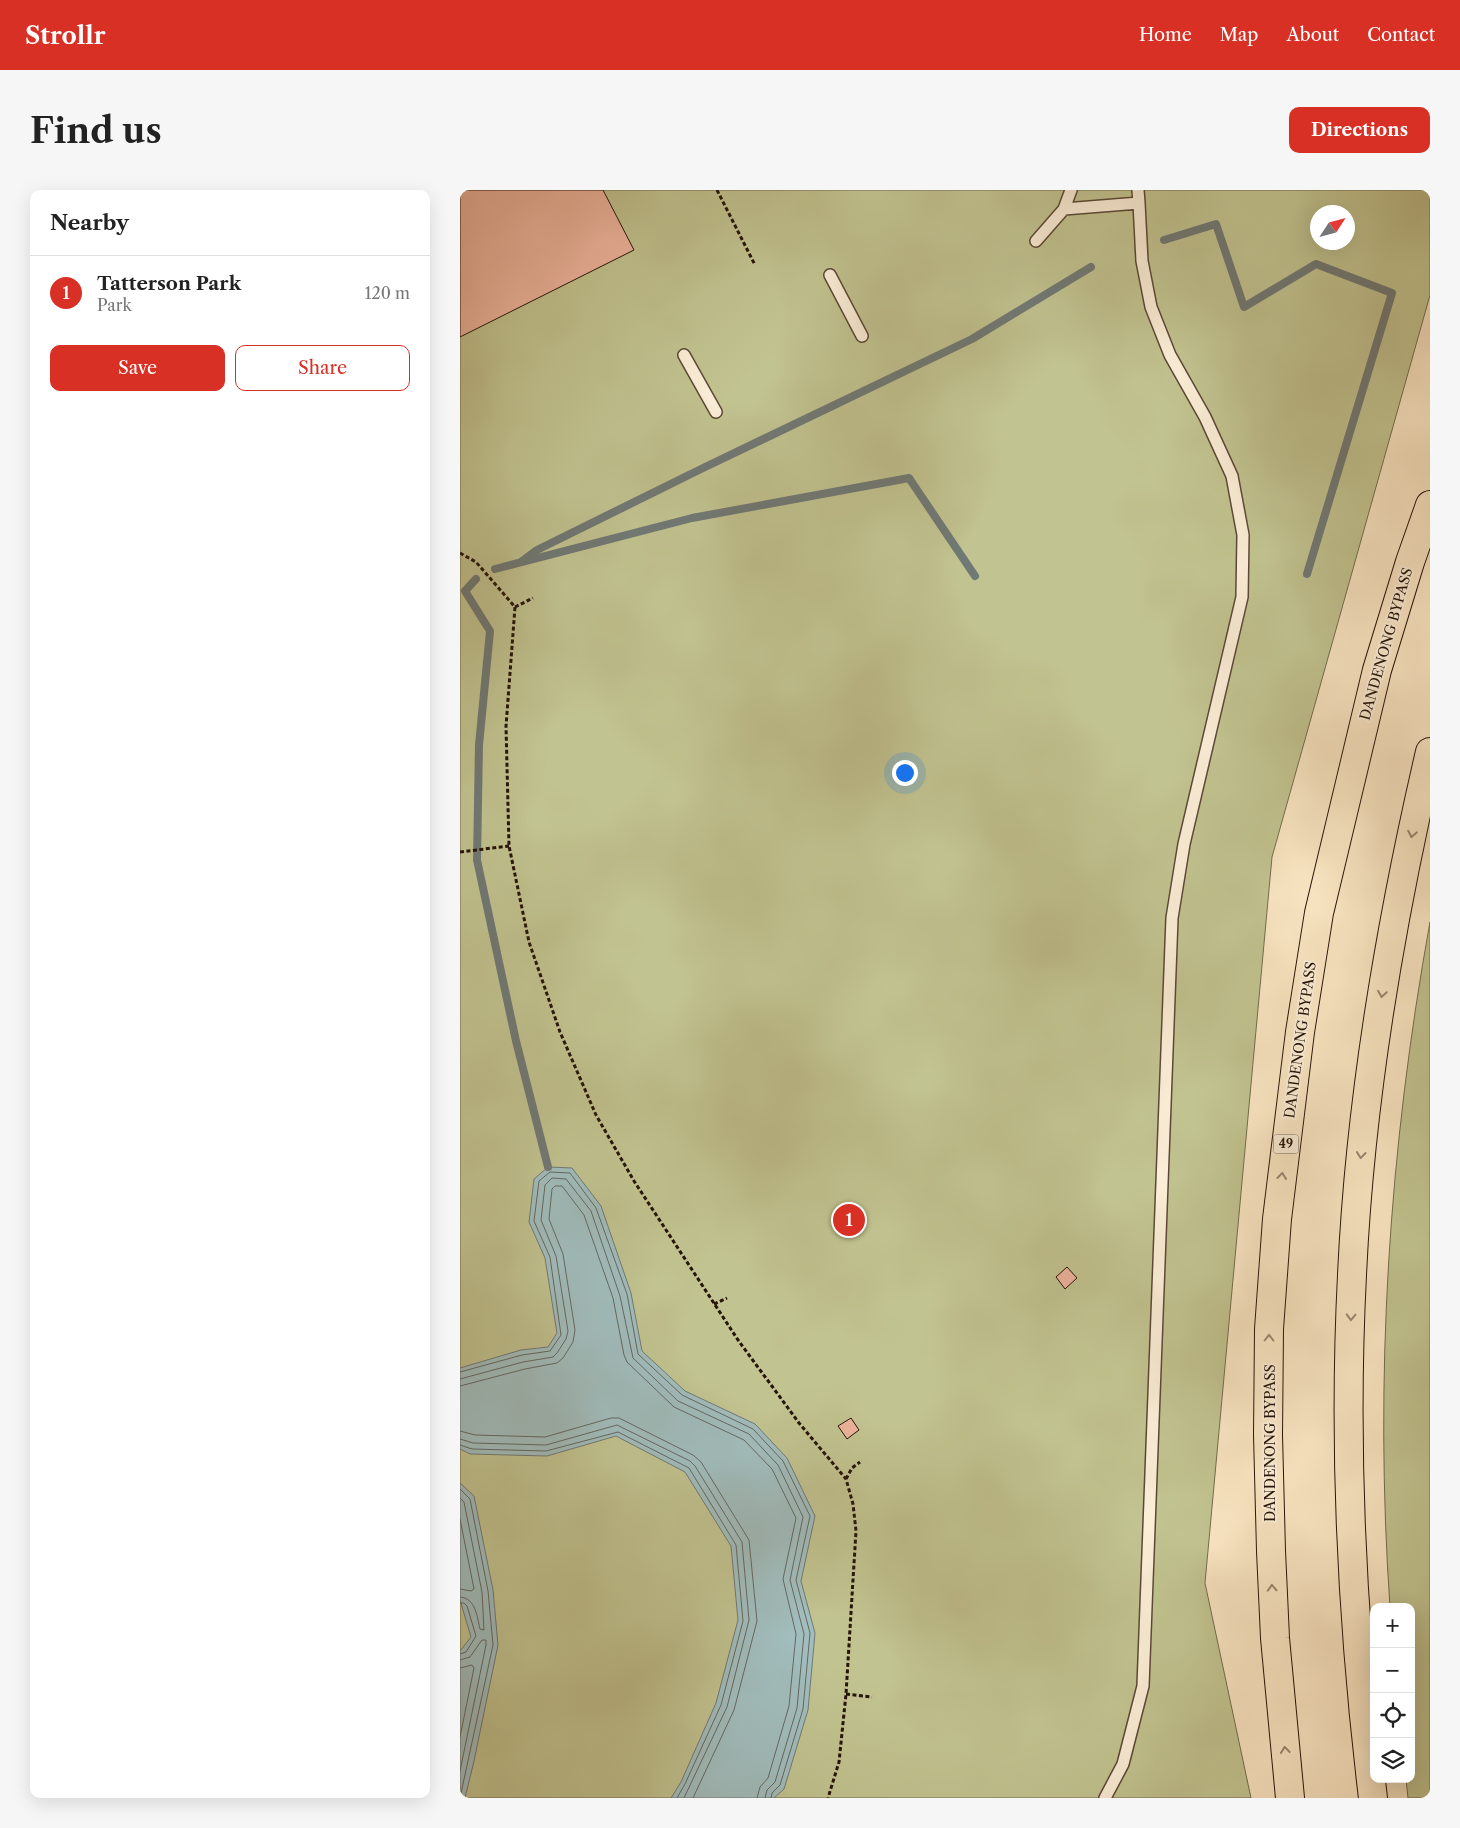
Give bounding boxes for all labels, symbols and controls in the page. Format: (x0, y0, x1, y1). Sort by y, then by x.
text: Strollr (25, 21, 105, 50)
text: Home (1139, 24, 1192, 46)
text: Map (1220, 24, 1258, 46)
text: About (1286, 24, 1339, 46)
text: Contact (1367, 24, 1435, 46)
button: Directions (1289, 107, 1430, 153)
text: Find us (30, 109, 162, 152)
north arrow (1310, 205, 1355, 250)
text: Nearby (50, 210, 129, 235)
text: Tatterson Park (97, 272, 241, 295)
text: 1 (62, 283, 70, 303)
text: 120 m (365, 283, 410, 303)
text: Park (97, 295, 132, 315)
button: Save (50, 345, 225, 391)
button: Share (235, 345, 410, 391)
street label: DANDENONG BYPASS (1356, 566, 1416, 722)
your location (892, 760, 918, 786)
one-way arrow (1407, 830, 1417, 839)
street label: DANDENONG BYPASS (1280, 961, 1320, 1119)
one-way arrow (1378, 990, 1388, 998)
road number: 49 (1274, 1134, 1298, 1154)
one-way arrow (1356, 1151, 1367, 1159)
one-way arrow (1276, 1171, 1287, 1179)
pin: 1 (833, 1201, 865, 1239)
one-way arrow (1345, 1313, 1356, 1321)
one-way arrow (1264, 1333, 1274, 1341)
street label: DANDENONG BYPASS (1261, 1364, 1279, 1522)
one-way arrow (1267, 1583, 1278, 1591)
map controls (1370, 1603, 1415, 1783)
button: + (1370, 1603, 1415, 1648)
button: − (1370, 1648, 1415, 1693)
button: locate (1370, 1693, 1415, 1738)
button: layers (1370, 1738, 1415, 1783)
one-way arrow (1280, 1745, 1291, 1753)

